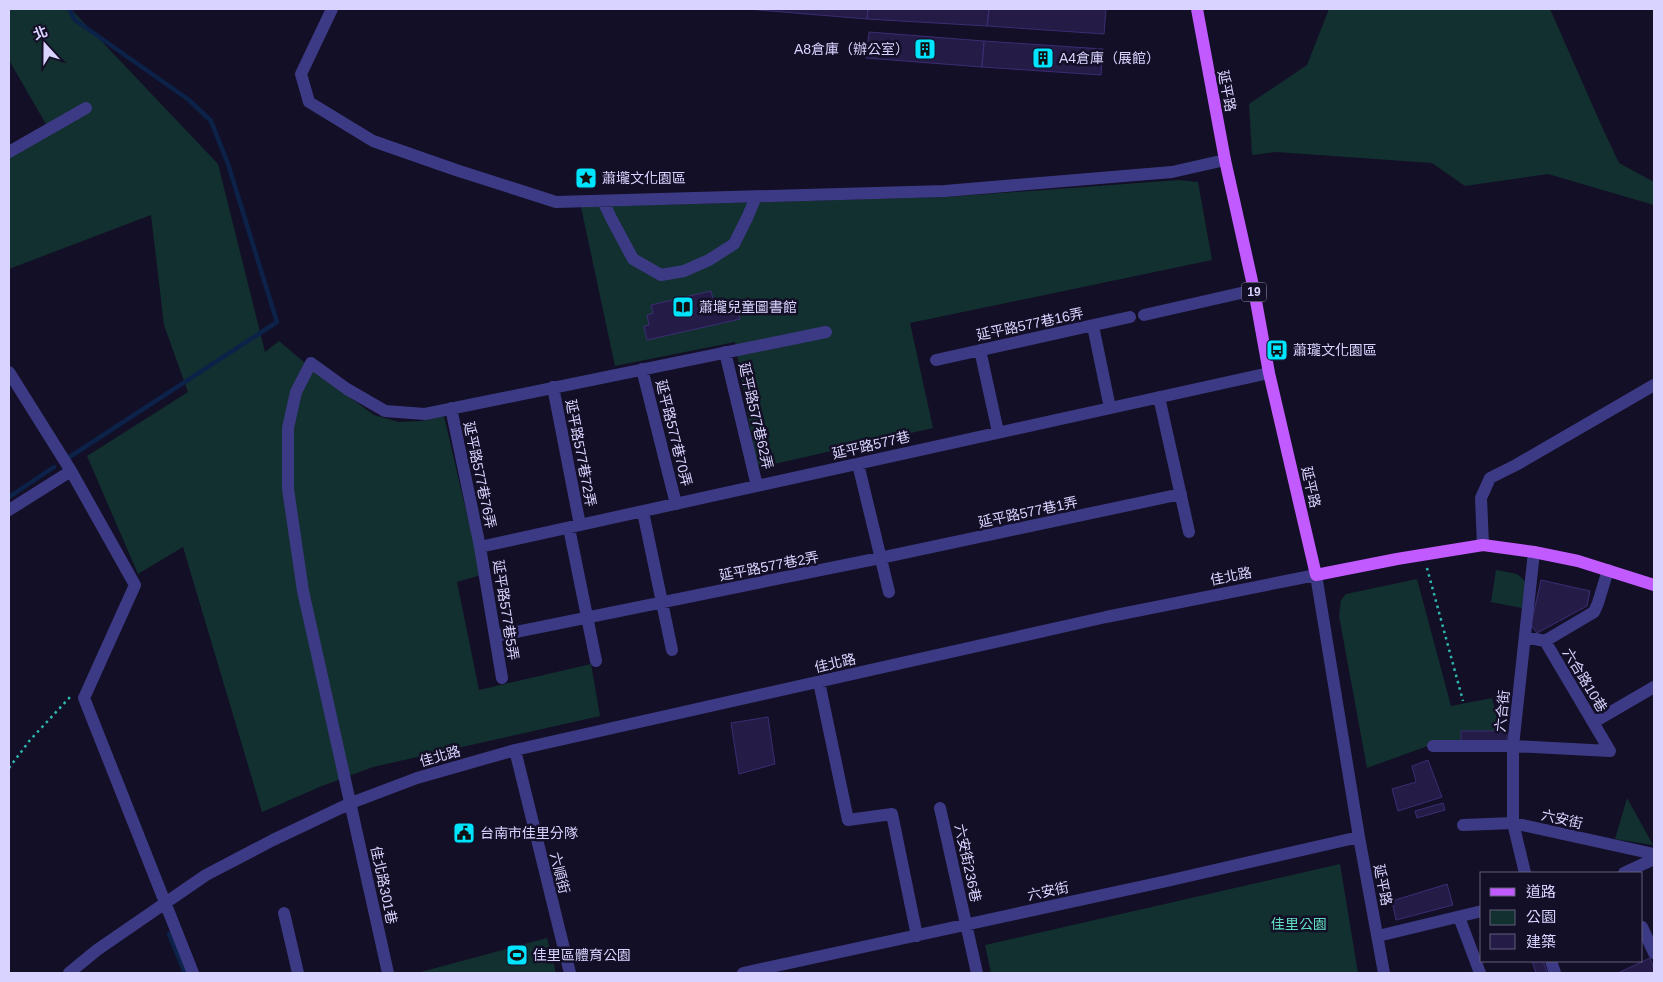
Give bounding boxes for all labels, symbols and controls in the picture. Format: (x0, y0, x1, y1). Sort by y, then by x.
north arrow (20, 20, 70, 70)
text: 北 (31, 23, 50, 43)
building icon: A8倉庫（辦公室） (913, 37, 937, 61)
place label: A8倉庫（辦公室） (794, 41, 909, 57)
building icon: A4倉庫（展館） (1031, 46, 1055, 70)
place label: A4倉庫（展館） (1059, 50, 1160, 66)
street label: 延平路 (1215, 69, 1239, 113)
place icon: 蕭壠文化園區 (574, 166, 598, 190)
place label: 蕭壠文化園區 (602, 170, 686, 186)
road number: 19 (1242, 282, 1266, 302)
library icon: 蕭壠兒童圖書館 (671, 295, 695, 319)
place label: 蕭壠兒童圖書館 (699, 299, 797, 315)
street label: 延平路577巷16弄 (975, 305, 1085, 343)
bus stop icon: 蕭瓏文化園區 (1265, 338, 1289, 362)
place label: 蕭瓏文化園區 (1293, 342, 1377, 358)
street label: 延平路577巷62弄 (736, 361, 776, 471)
street label: 延平路577巷70弄 (653, 378, 695, 488)
street label: 延平路577巷72弄 (563, 398, 599, 508)
street label: 延平路577巷76弄 (461, 420, 499, 530)
street label: 延平路577巷 (831, 428, 911, 462)
street label: 延平路 (1298, 465, 1324, 509)
street label: 延平路577巷1弄 (977, 494, 1079, 530)
street label: 延平路577巷2弄 (718, 548, 820, 584)
street label: 延平路577巷5弄 (490, 559, 522, 661)
street label: 佳北路 (1209, 564, 1253, 588)
street label: 六合路10巷 (1560, 645, 1610, 715)
street label: 佳北路 (813, 650, 857, 676)
street label: 六合街 (1492, 689, 1512, 733)
street label: 佳北路 (418, 743, 462, 769)
street label: 六安街 (1540, 806, 1584, 832)
public building icon: 台南市佳里分隊 (452, 821, 476, 845)
street label: 六安街236巷 (952, 823, 984, 903)
place label: 台南市佳里分隊 (480, 825, 578, 841)
street label: 佳北路301巷 (368, 845, 400, 925)
street label: 六順街 (547, 851, 573, 895)
street label: 延平路 (1371, 863, 1395, 907)
legend (1480, 872, 1643, 962)
street label: 六安街 (1026, 879, 1070, 903)
text: 道路 (1526, 883, 1556, 900)
text: 公園 (1526, 908, 1556, 925)
park label: 佳里公園 (1271, 916, 1327, 932)
text: 建築 (1526, 933, 1556, 950)
sports icon: 佳里區體育公園 (505, 943, 529, 967)
place label: 佳里區體育公園 (533, 947, 631, 963)

